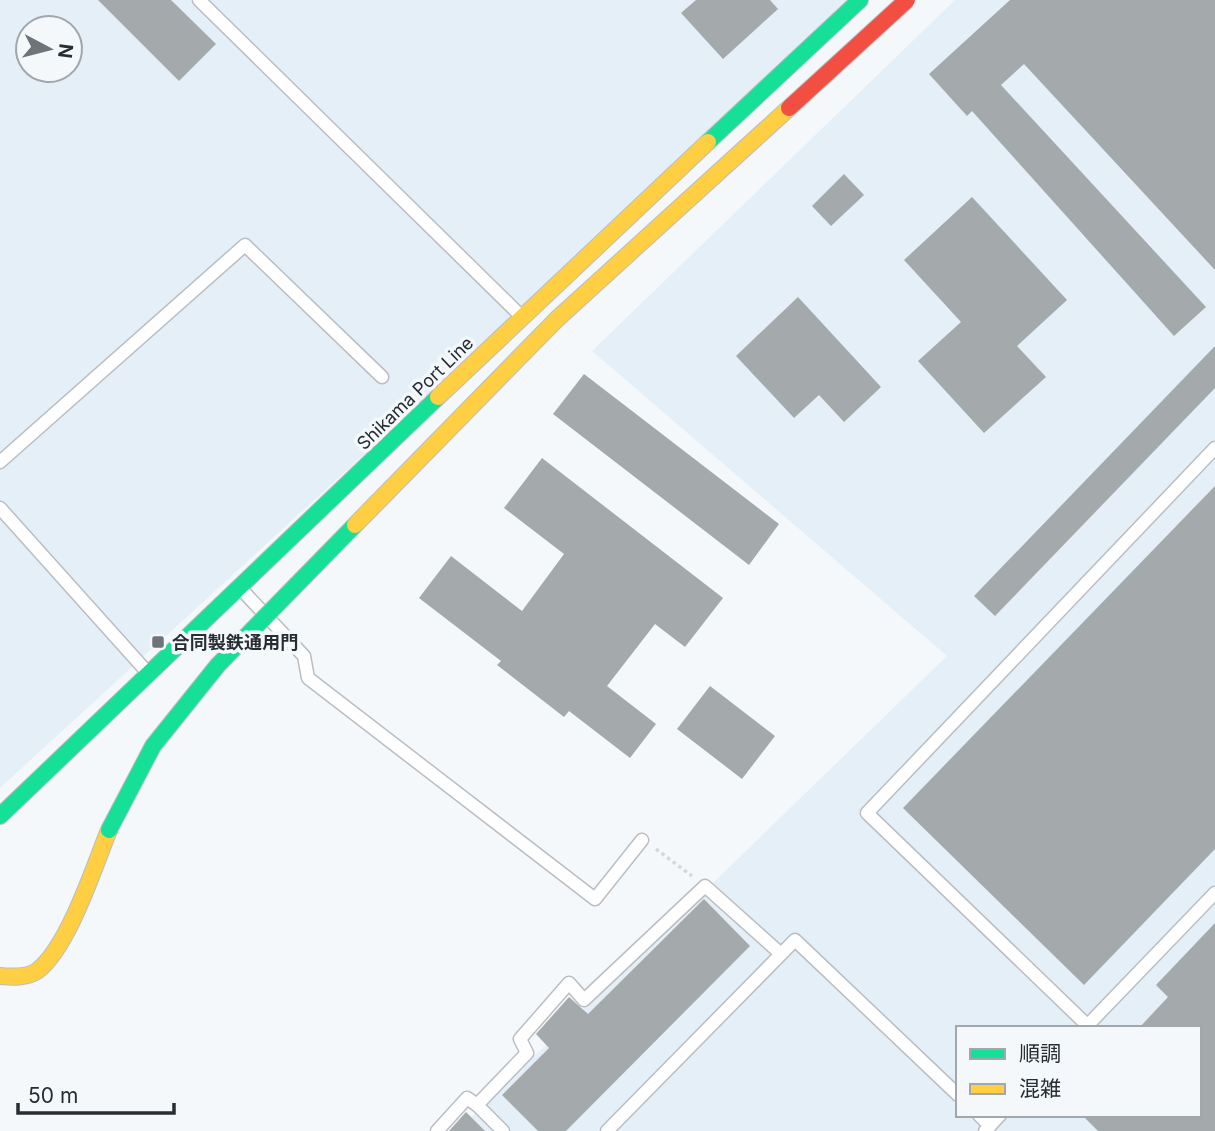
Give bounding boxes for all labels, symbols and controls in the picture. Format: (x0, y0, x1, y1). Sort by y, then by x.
north arrow (14, 14, 84, 84)
text: N (53, 42, 78, 60)
street label: Shikama Port Line (353, 332, 477, 454)
place label: 合同製鉄通用門 (172, 632, 298, 653)
marker: 合同製鉄通用門 (150, 634, 166, 650)
legend (956, 1026, 1201, 1117)
text: 順調 (1019, 1041, 1061, 1066)
scale bar (18, 1072, 173, 1116)
text: 混雑 (1019, 1076, 1061, 1101)
text: 50 m (28, 1083, 78, 1108)

